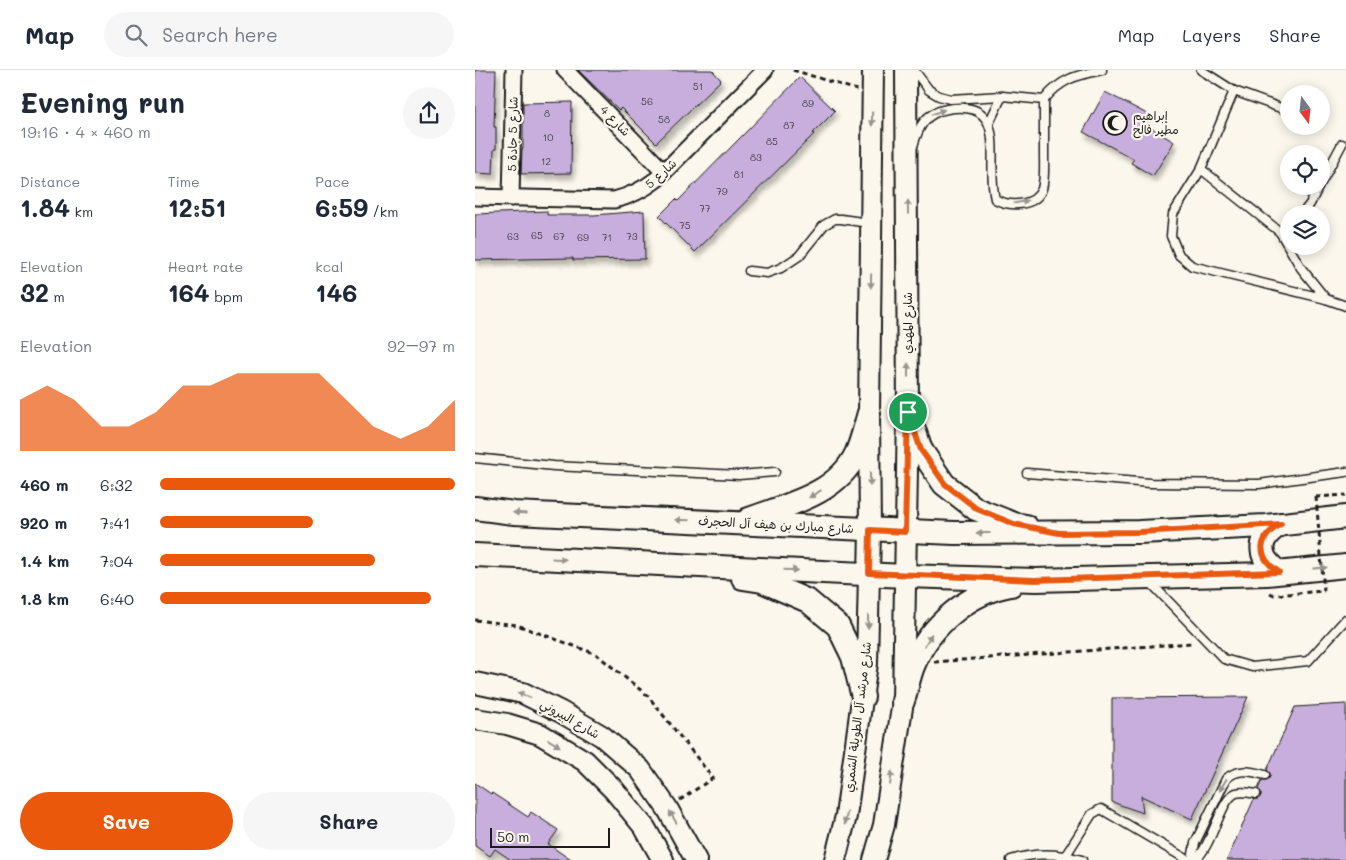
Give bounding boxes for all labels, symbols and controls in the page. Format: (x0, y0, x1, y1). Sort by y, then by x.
search box (104, 12, 454, 57)
text: Map (25, 19, 74, 50)
icon: search (122, 21, 150, 49)
text: Search here (162, 22, 278, 47)
text: Map (1118, 23, 1154, 47)
text: Layers (1182, 23, 1241, 47)
text: Share (1269, 23, 1321, 47)
house number: 51 (693, 79, 703, 93)
text: Evening run (20, 84, 185, 120)
north arrow (1280, 85, 1330, 135)
map controls (1280, 85, 1330, 255)
button: share (403, 87, 455, 139)
house number: 56 (641, 94, 653, 108)
street label: شارع 5 جادة 5 (503, 96, 523, 172)
house number: 89 (802, 96, 814, 110)
street label: شارع 4 (596, 101, 634, 141)
house number: 8 (544, 106, 550, 120)
place label: إبراهيم مطير فالح (1133, 107, 1179, 139)
one-way arrow (931, 108, 946, 116)
mosque icon: إبراهيم مطير فالح (1102, 110, 1128, 136)
one-way arrow (868, 111, 876, 127)
house number: 58 (658, 112, 670, 126)
house number: 87 (783, 118, 795, 132)
text: 19:16 · 4 × 460 m (20, 121, 151, 142)
house number: 10 (543, 130, 553, 144)
house number: 85 (766, 134, 778, 148)
button: locate (1280, 145, 1330, 195)
house number: 83 (750, 150, 762, 164)
house number: 12 (541, 154, 551, 168)
street label: شارع 5 (641, 155, 681, 193)
house number: 81 (734, 167, 744, 181)
text: Distance (20, 172, 80, 191)
text: Time (168, 172, 200, 191)
text: Pace (315, 172, 350, 191)
house number: 79 (716, 184, 728, 198)
text: 1.84 (20, 191, 70, 223)
text: 12:51 (168, 191, 226, 223)
text: 6:59 (315, 191, 368, 223)
one-way arrow (1014, 198, 1030, 206)
one-way arrow (904, 199, 912, 215)
house number: 77 (699, 201, 711, 215)
text: km (70, 202, 93, 221)
text: /km (368, 202, 398, 221)
button: layers (1280, 205, 1330, 255)
house number: 75 (679, 218, 691, 232)
house number: 65 (531, 228, 543, 242)
house number: 63 (507, 229, 519, 243)
house number: 67 (553, 229, 565, 243)
house number: 73 (626, 229, 638, 243)
house number: 69 (577, 230, 589, 244)
house number: 71 (602, 230, 612, 244)
text: Elevation (20, 257, 83, 276)
text: Heart rate (168, 257, 243, 276)
text: kcal (315, 257, 343, 276)
one-way arrow (867, 273, 875, 289)
text: 32 (20, 276, 49, 308)
text: 164 (168, 276, 210, 308)
text: 146 (315, 276, 357, 308)
text: m (49, 287, 65, 306)
text: bpm (210, 287, 243, 306)
street label: شارع المهدي (899, 292, 917, 354)
text: Elevation (20, 335, 92, 356)
text: 92–97 m (387, 335, 455, 356)
one-way arrow (904, 361, 912, 377)
pin (887, 391, 929, 433)
icon: arrive (894, 398, 922, 426)
one-way arrow (866, 471, 874, 487)
text: 460 m (20, 474, 69, 495)
text: 6:32 (100, 474, 133, 495)
one-way arrow (808, 489, 821, 498)
one-way arrow (511, 508, 527, 516)
text: 920 m (20, 512, 67, 533)
text: 7:41 (100, 512, 130, 533)
street label: شارع مبارك بن هيف آل الحجرف (698, 512, 854, 538)
one-way arrow (674, 515, 690, 523)
one-way arrow (975, 529, 991, 537)
text: 1.4 km (20, 550, 69, 571)
text: 7:04 (100, 550, 133, 571)
one-way arrow (551, 556, 567, 564)
one-way arrow (1312, 564, 1328, 572)
one-way arrow (783, 566, 799, 574)
text: 1.8 km (20, 588, 69, 609)
text: 6:40 (100, 588, 134, 609)
one-way arrow (864, 614, 872, 630)
one-way arrow (924, 634, 933, 647)
street label: شارع مرشد آل الطويلة الشمري (840, 641, 876, 793)
one-way arrow (517, 690, 531, 698)
street label: شارع البيروني (536, 695, 603, 745)
one-way arrow (548, 738, 561, 747)
one-way arrow (887, 770, 895, 786)
one-way arrow (1218, 779, 1227, 792)
button: Save (20, 792, 233, 850)
button: Share (243, 792, 455, 850)
one-way arrow (668, 811, 677, 824)
one-way arrow (841, 811, 849, 827)
scale bar (490, 825, 610, 848)
text: 50 m (497, 827, 529, 846)

